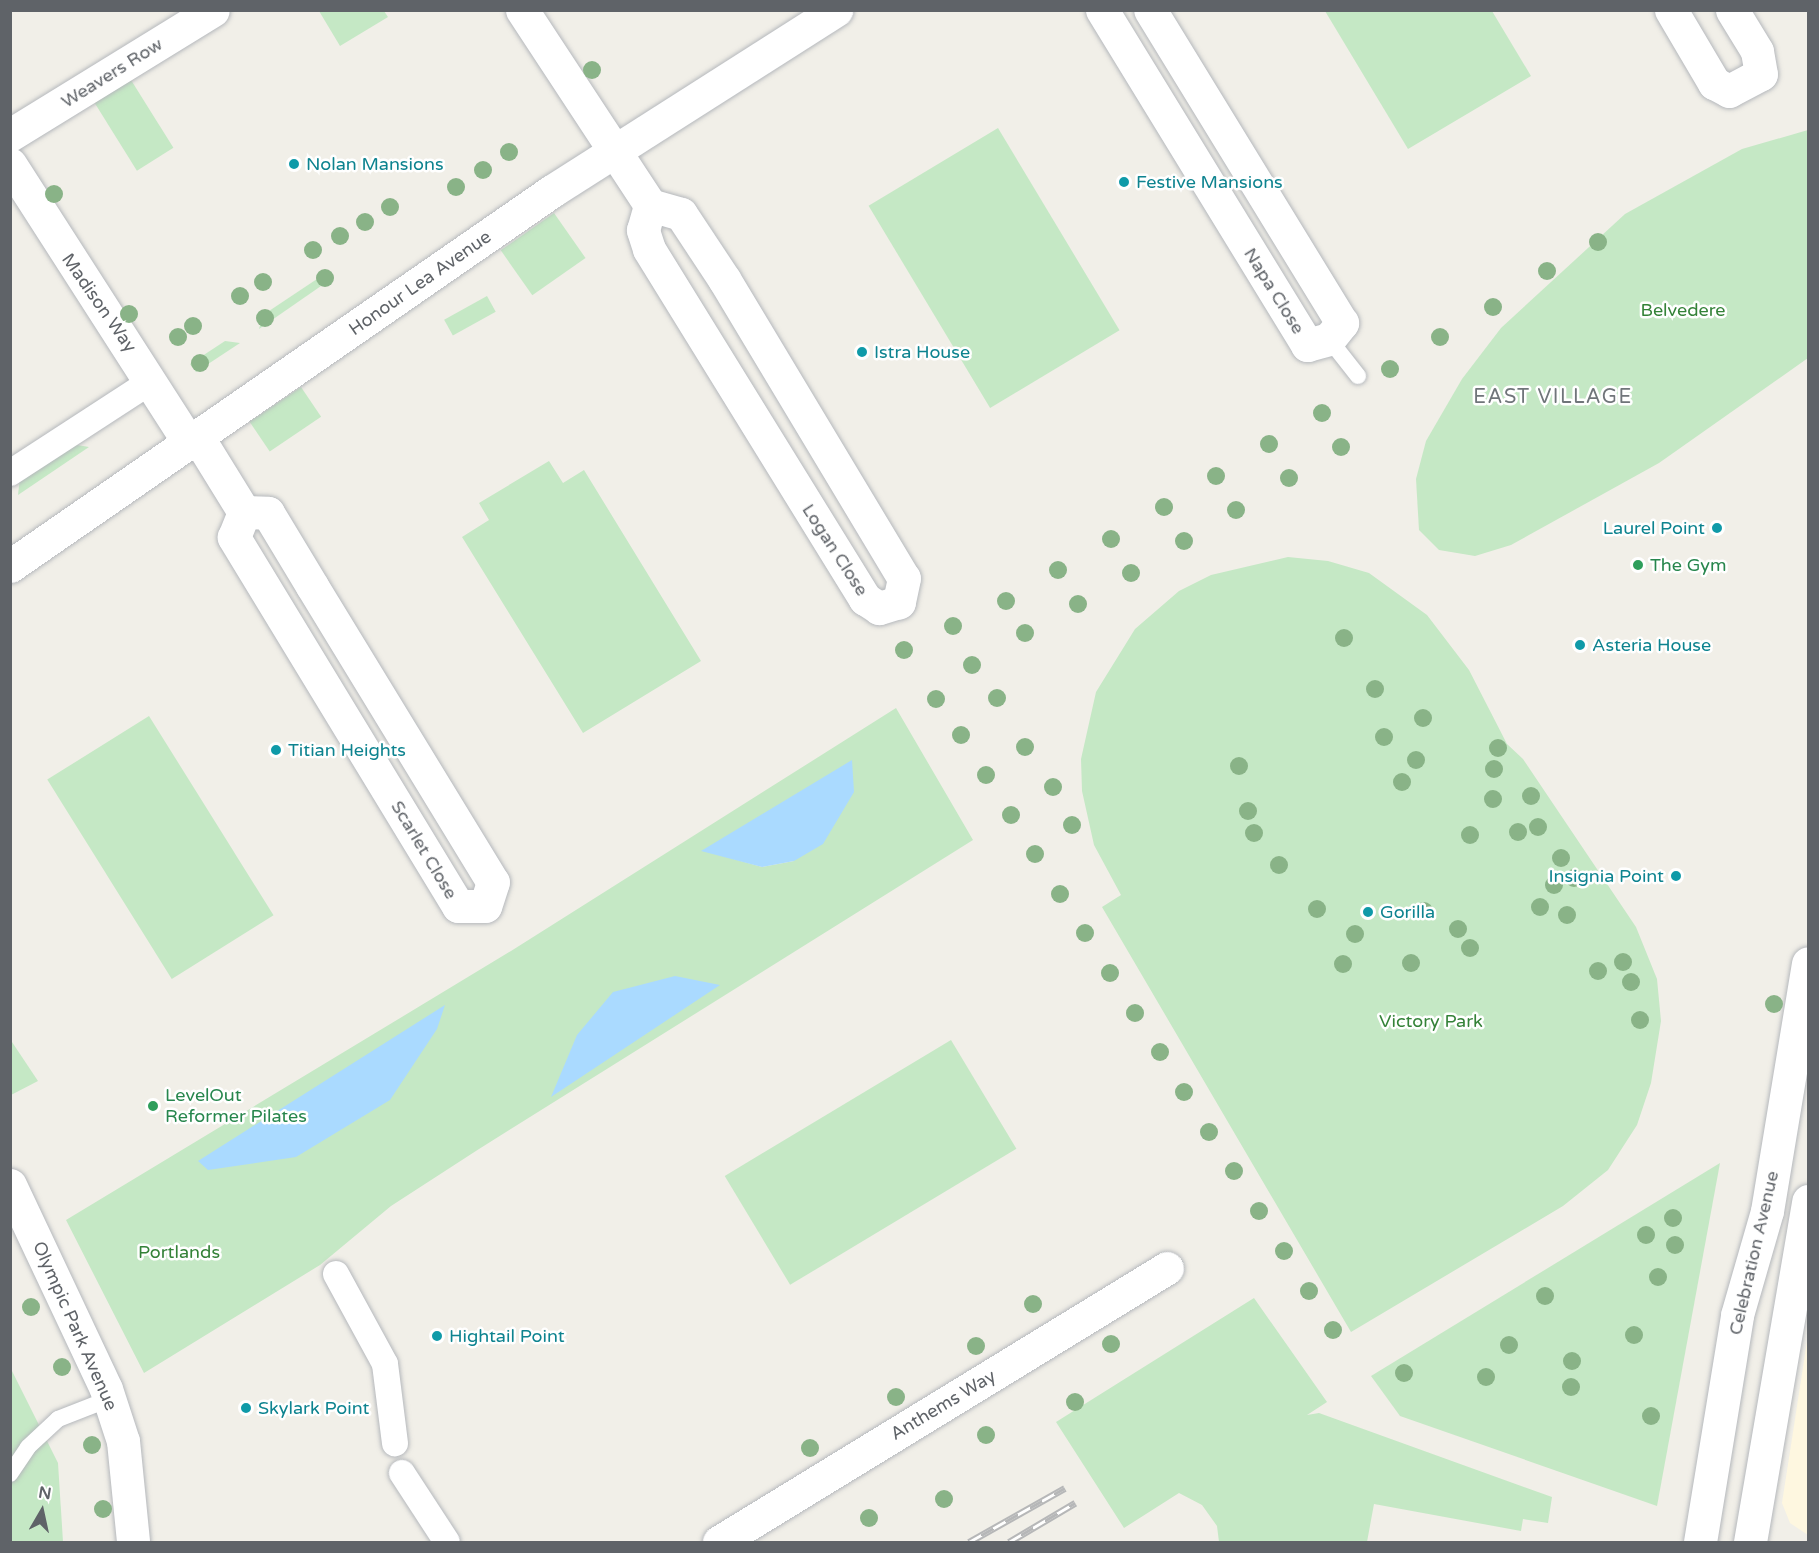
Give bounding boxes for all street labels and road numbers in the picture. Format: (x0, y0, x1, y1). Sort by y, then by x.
street label: Weavers Row (57, 33, 167, 113)
street label: Honour Lea Avenue (345, 226, 495, 340)
street label: Napa Close (1239, 244, 1309, 338)
street label: Madison Way (57, 249, 141, 357)
street label: Logan Close (797, 500, 873, 600)
street label: Scarlet Close (386, 797, 462, 903)
street label: Celebration Avenue (1725, 1169, 1783, 1337)
street label: Olympic Park Avenue (28, 1238, 122, 1414)
street label: Anthems Way (886, 1365, 1000, 1445)

